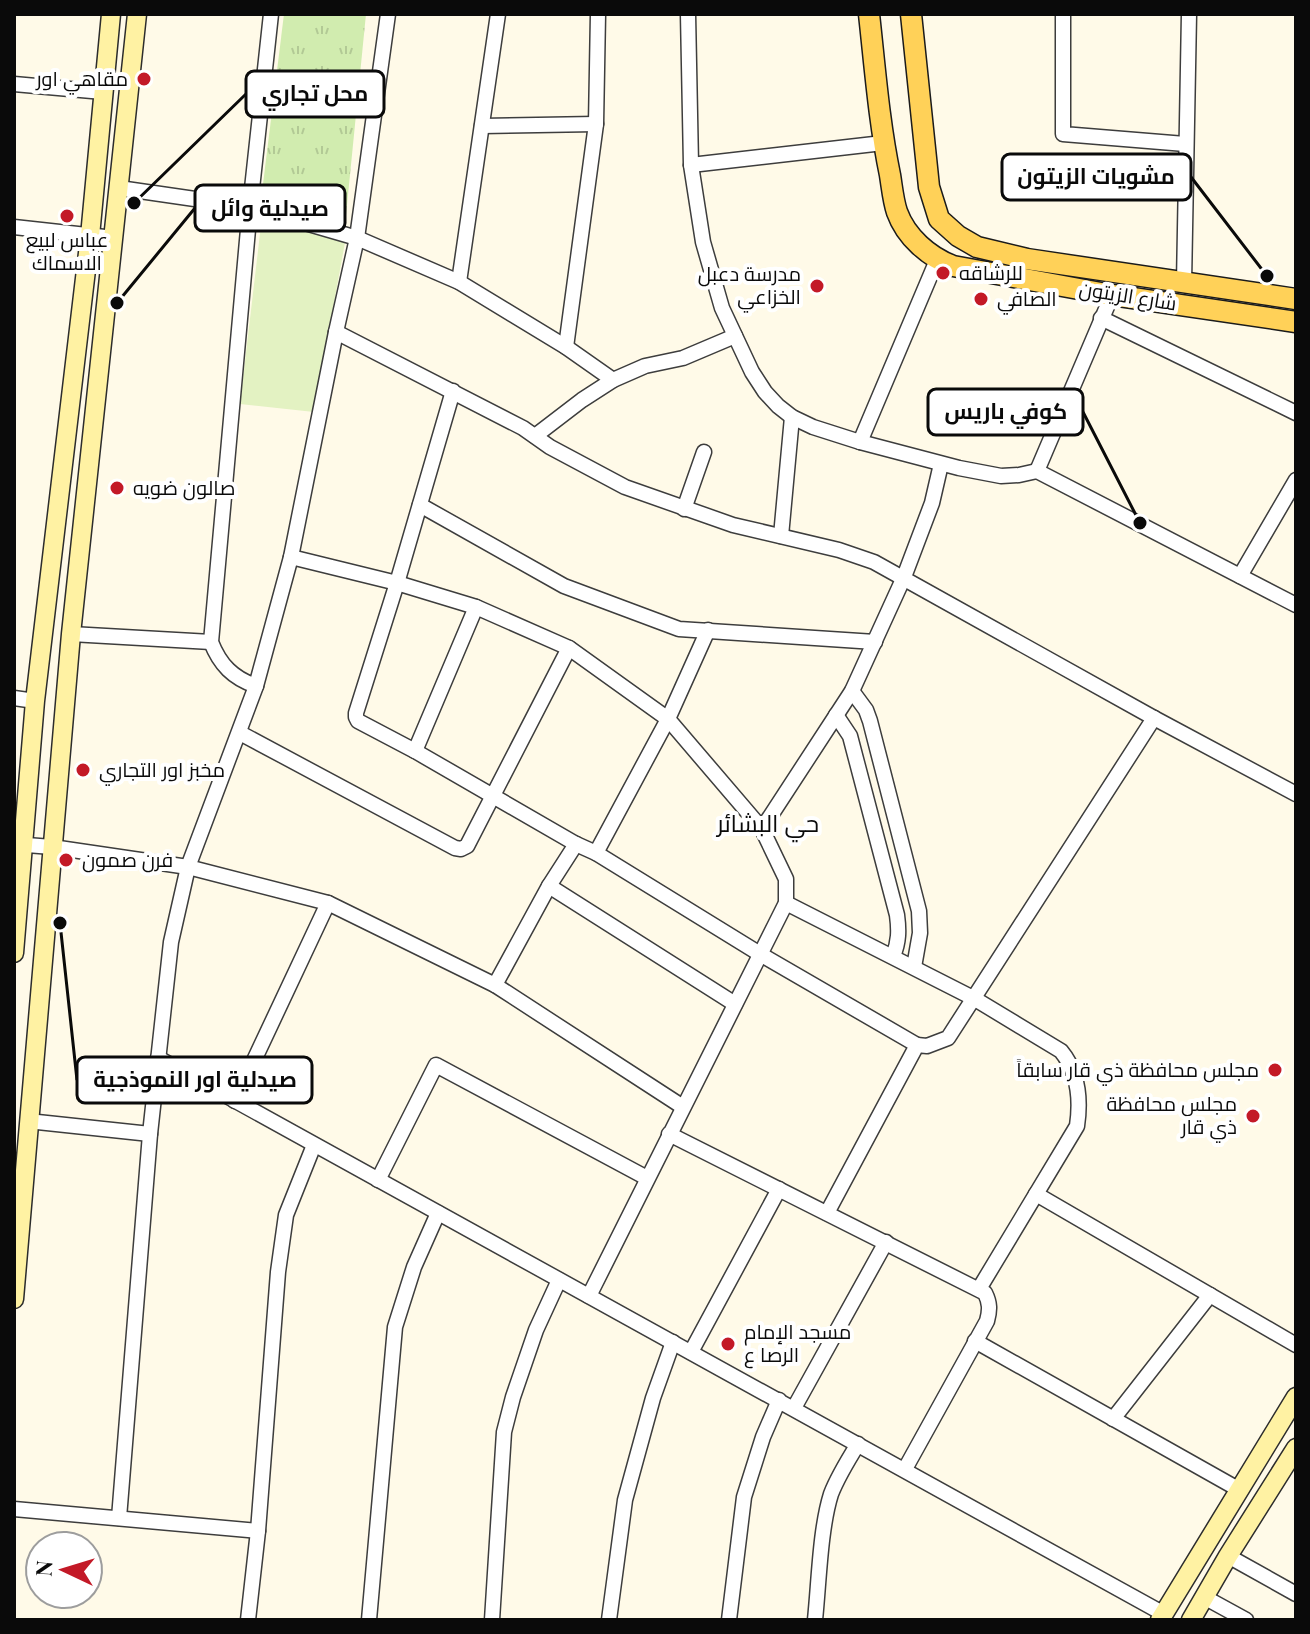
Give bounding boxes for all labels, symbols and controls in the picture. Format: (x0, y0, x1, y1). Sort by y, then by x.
place label: مقاهي اور (35, 64, 128, 95)
marker: مقاهي اور (135, 70, 153, 88)
callout: محل تجاري (246, 71, 384, 117)
text: محل تجاري (262, 77, 368, 111)
callout: مشويات الزيتون (1002, 154, 1191, 200)
text: مشويات الزيتون (1017, 160, 1175, 190)
callout: صيدلية وائل (195, 185, 345, 231)
text: صيدلية وائل (211, 192, 329, 222)
marker: عباس لبيع الاسماك (58, 207, 76, 225)
place label: عباس لبيع الاسماك (26, 225, 108, 275)
place label: للرشاقه (959, 258, 1023, 285)
place label: مدرسة دعبل الخزاعي (698, 259, 801, 313)
marker: للرشاقه (934, 264, 952, 282)
street label: شارع الزيتون (1077, 273, 1179, 318)
marker: مدرسة دعبل الخزاعي (808, 277, 826, 295)
place label: الصافي (997, 284, 1057, 315)
marker: الصافي (972, 290, 990, 308)
callout: كوفي باريس (928, 389, 1083, 435)
text: كوفي باريس (945, 395, 1067, 429)
place label: صالون ضويه (133, 473, 236, 501)
marker: صالون ضويه (108, 479, 126, 497)
place label: مخبز اور التجاري (99, 755, 225, 786)
marker: مخبز اور التجاري (74, 761, 92, 779)
district label: حي البشائر (715, 806, 819, 843)
place label: فرن صمون (82, 845, 173, 873)
marker: فرن صمون (57, 851, 75, 869)
place label: مجلس محافظة ذي قار سابقاً (1016, 1055, 1259, 1086)
callout: صيدلية اور النموذجية (77, 1057, 312, 1103)
marker: مجلس محافظة ذي قار سابقاً (1266, 1061, 1284, 1079)
text: صيدلية اور النموذجية (93, 1063, 297, 1093)
place label: مجلس محافظة ذي قار (1107, 1089, 1237, 1143)
marker: مجلس محافظة ذي قار (1244, 1107, 1262, 1125)
place label: مسجد الإمام الرصا ع (744, 1317, 851, 1369)
marker: مسجد الإمام الرصا ع (719, 1335, 737, 1353)
north arrow (24, 1530, 104, 1610)
text: N (28, 1559, 59, 1578)

